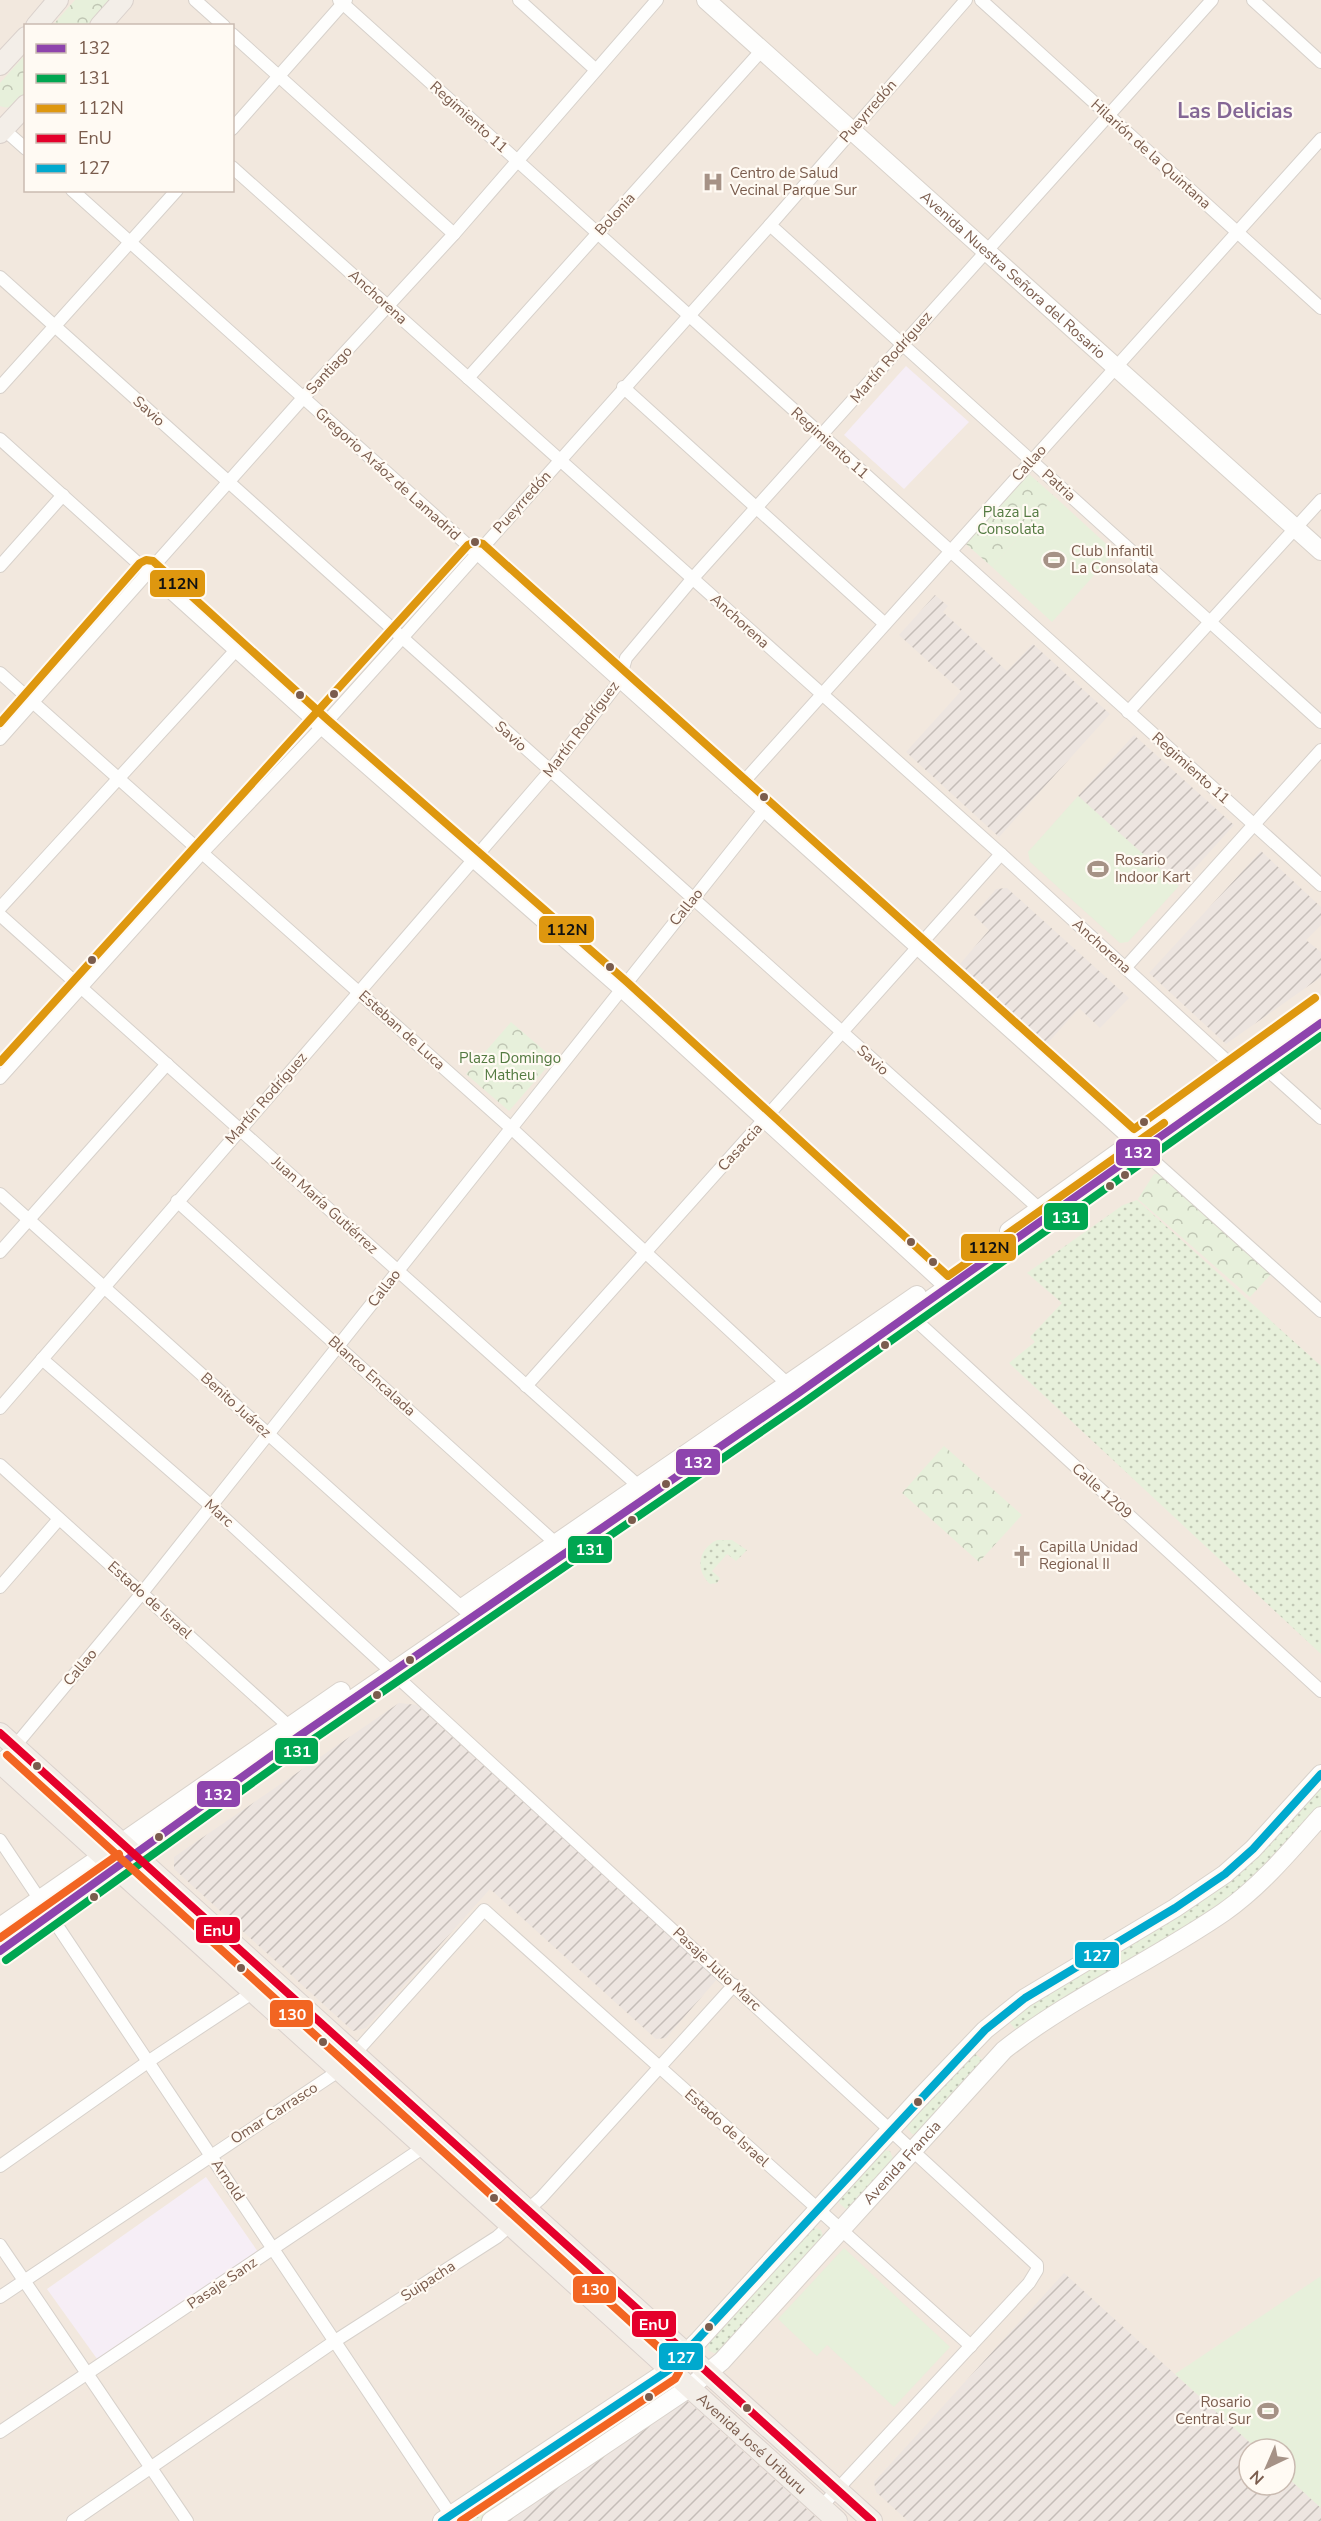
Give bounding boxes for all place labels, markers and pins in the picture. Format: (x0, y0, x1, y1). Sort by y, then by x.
place label: Centro de Salud Vecinal Parque Sur (729, 163, 858, 200)
hospital icon: Centro de Salud Vecinal Parque Sur (701, 170, 725, 194)
unlabelled marker (469, 536, 481, 548)
place label: Club Infantil La Consolata (1071, 541, 1159, 578)
sports icon: Club Infantil La Consolata (1042, 548, 1066, 572)
unlabelled marker (328, 688, 340, 700)
unlabelled marker (294, 689, 306, 701)
unlabelled marker (758, 791, 770, 803)
place label: Rosario Indoor Kart (1115, 850, 1191, 887)
sports icon: Rosario Indoor Kart (1086, 857, 1110, 881)
unlabelled marker (86, 954, 98, 966)
unlabelled marker (604, 961, 616, 973)
unlabelled marker (1138, 1116, 1150, 1128)
unlabelled marker (1119, 1169, 1131, 1181)
unlabelled marker (1104, 1180, 1116, 1192)
unlabelled marker (905, 1236, 917, 1248)
unlabelled marker (927, 1256, 939, 1268)
unlabelled marker (879, 1339, 891, 1351)
unlabelled marker (660, 1478, 672, 1490)
unlabelled marker (626, 1514, 638, 1526)
place label: Capilla Unidad Regional II (1039, 1537, 1138, 1574)
church icon: Capilla Unidad Regional II (1010, 1544, 1034, 1568)
unlabelled marker (404, 1654, 416, 1666)
unlabelled marker (371, 1689, 383, 1701)
unlabelled marker (31, 1760, 43, 1772)
unlabelled marker (153, 1831, 165, 1843)
unlabelled marker (88, 1891, 100, 1903)
unlabelled marker (235, 1962, 247, 1974)
unlabelled marker (317, 2036, 329, 2048)
unlabelled marker (912, 2096, 924, 2108)
unlabelled marker (488, 2192, 500, 2204)
unlabelled marker (703, 2321, 715, 2333)
unlabelled marker (643, 2391, 655, 2403)
place label: Rosario Central Sur (1175, 2392, 1252, 2429)
sports icon: Rosario Central Sur (1256, 2399, 1280, 2423)
unlabelled marker (741, 2402, 753, 2414)

